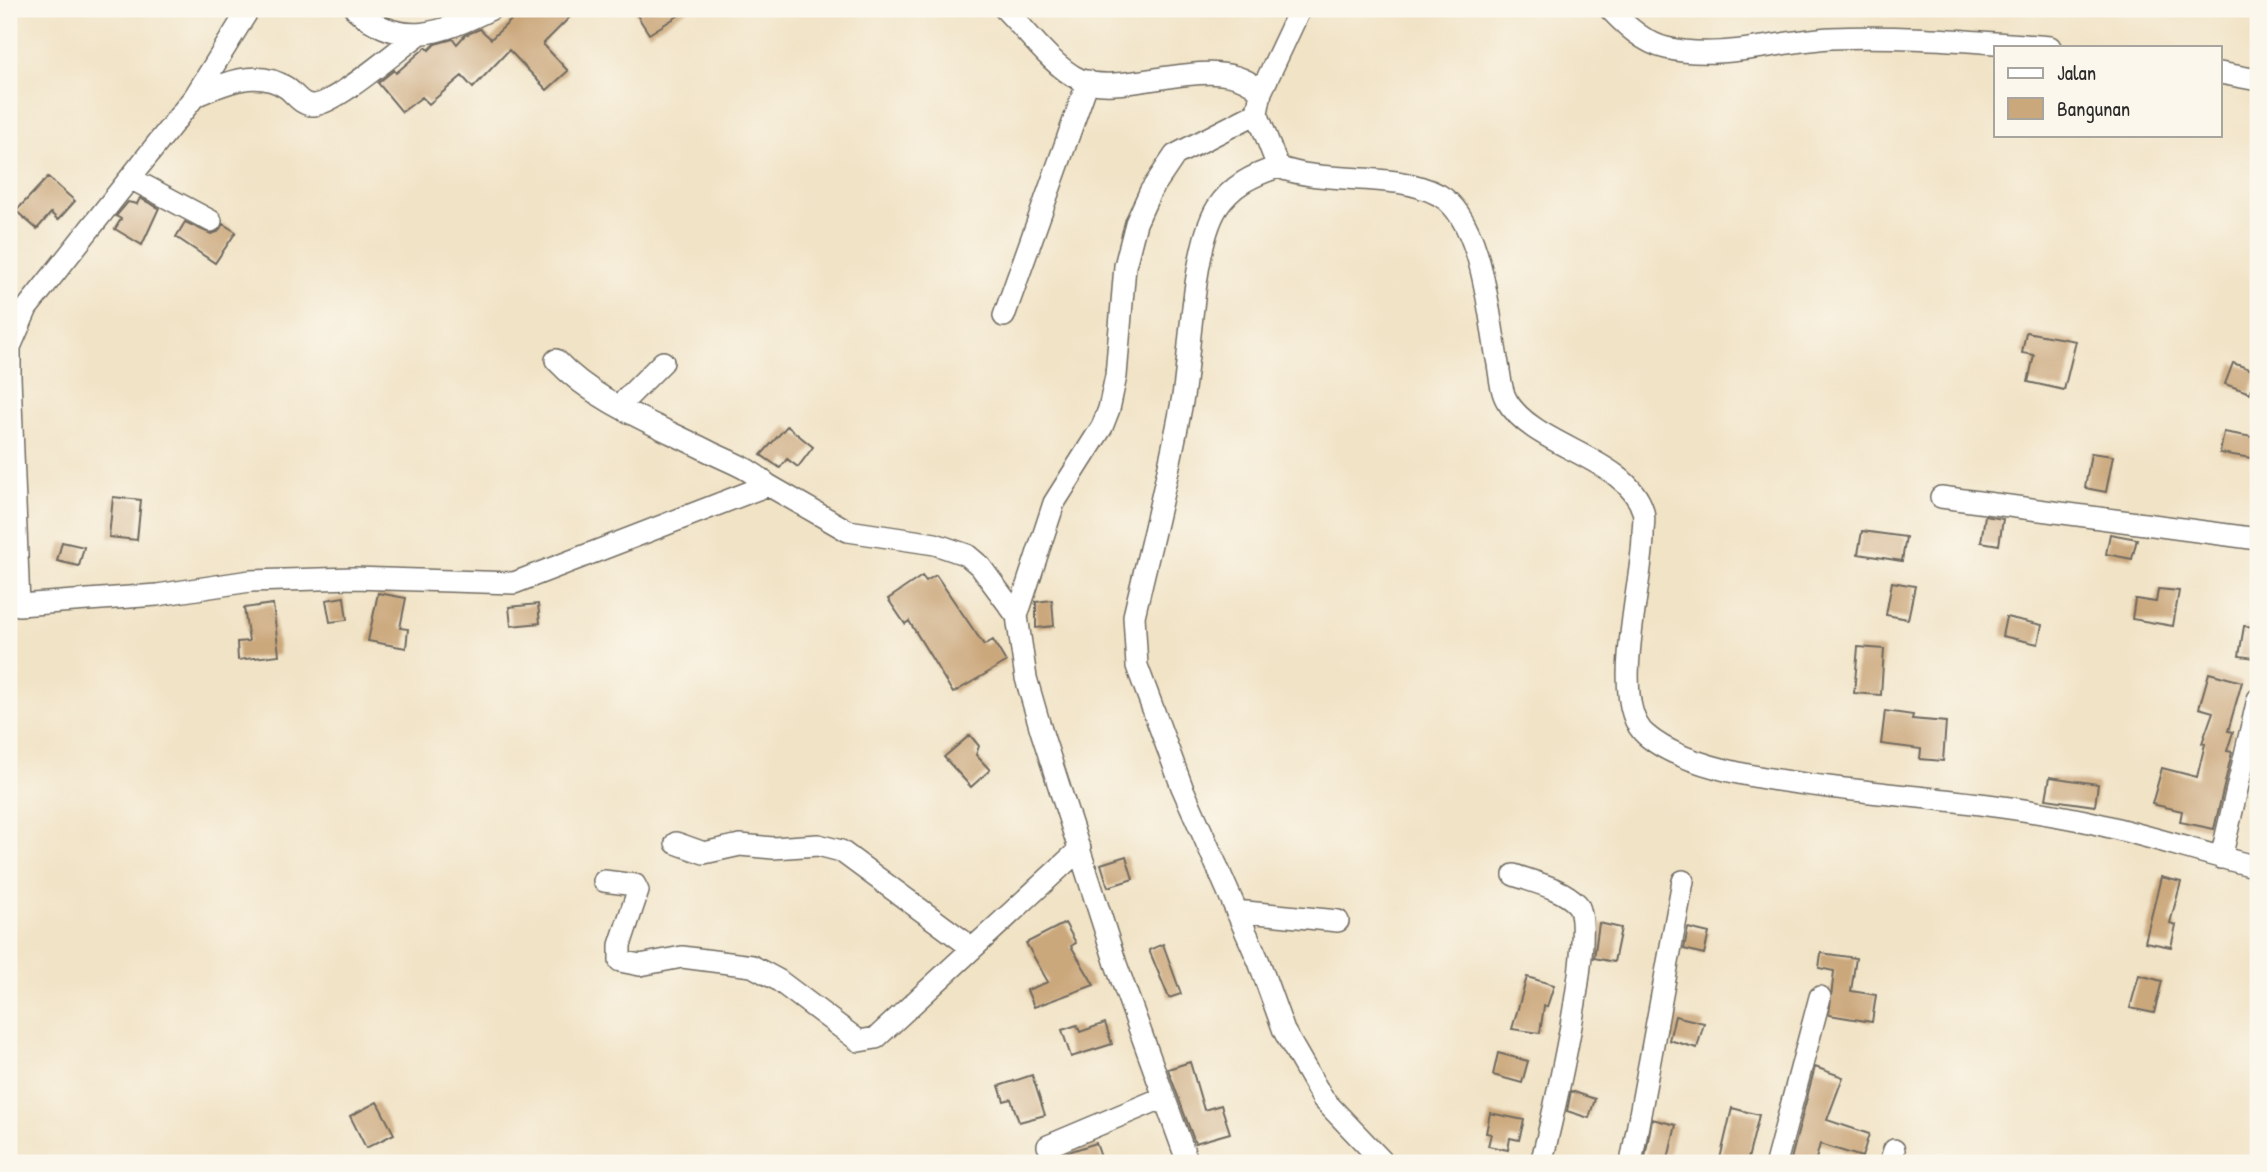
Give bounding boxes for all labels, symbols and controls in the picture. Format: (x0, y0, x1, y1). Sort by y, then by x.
legend (1994, 46, 2222, 136)
text: Jalan (2057, 58, 2096, 87)
text: Bangunan (2057, 94, 2130, 123)

